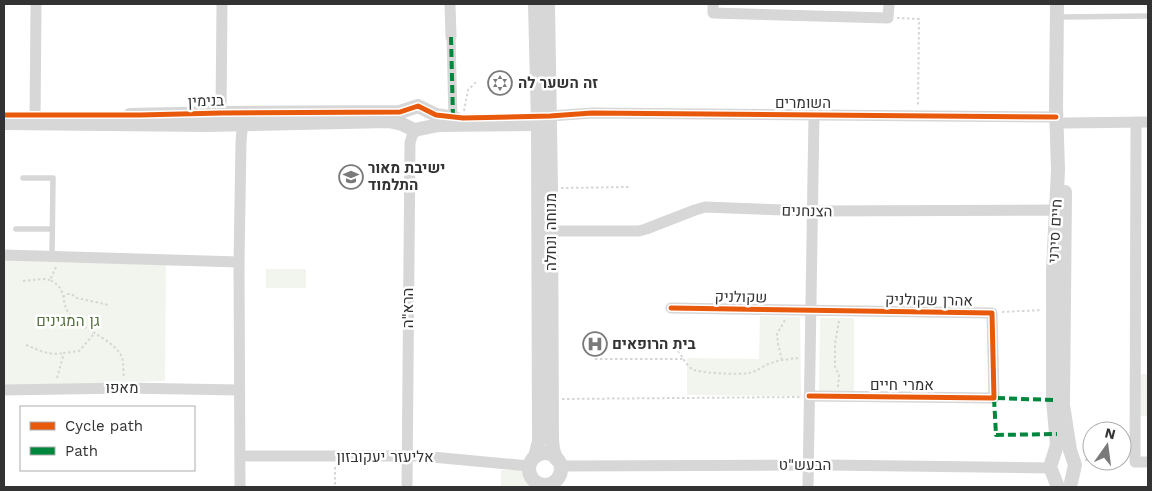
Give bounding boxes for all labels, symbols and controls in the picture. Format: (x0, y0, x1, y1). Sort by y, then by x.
synagogue icon: זה השער לה (487, 70, 513, 96)
place label: זה השער לה (518, 74, 598, 92)
street label: בנימין (188, 91, 225, 111)
street label: השומרים (775, 94, 831, 112)
place label: ישיבת מאור התלמוד (368, 159, 445, 194)
school or university icon: ישיבת מאור התלמוד (338, 164, 364, 190)
street label: מנוחה ונחלה (542, 193, 560, 271)
street label: חיים סירני (1044, 198, 1066, 264)
street label: הצנחנים (781, 202, 833, 220)
street label: הרא"ה (399, 288, 417, 328)
street label: שקולניק (715, 288, 767, 306)
street label: אהרן שקולניק (885, 290, 973, 310)
park label: גן המגינים (36, 312, 100, 330)
hospital icon: בית הרופאים (582, 331, 608, 357)
place label: בית הרופאים (612, 335, 696, 353)
street label: אמרי חיים (870, 376, 934, 394)
street label: מאפו (106, 379, 138, 397)
legend (20, 406, 195, 471)
text: Cycle path (65, 417, 143, 435)
north arrow (1082, 421, 1132, 471)
text: N (1103, 424, 1117, 442)
text: Path (65, 442, 98, 460)
street label: אליעזר יעקובזון (336, 448, 434, 466)
street label: הבעש"ט (779, 456, 831, 474)

